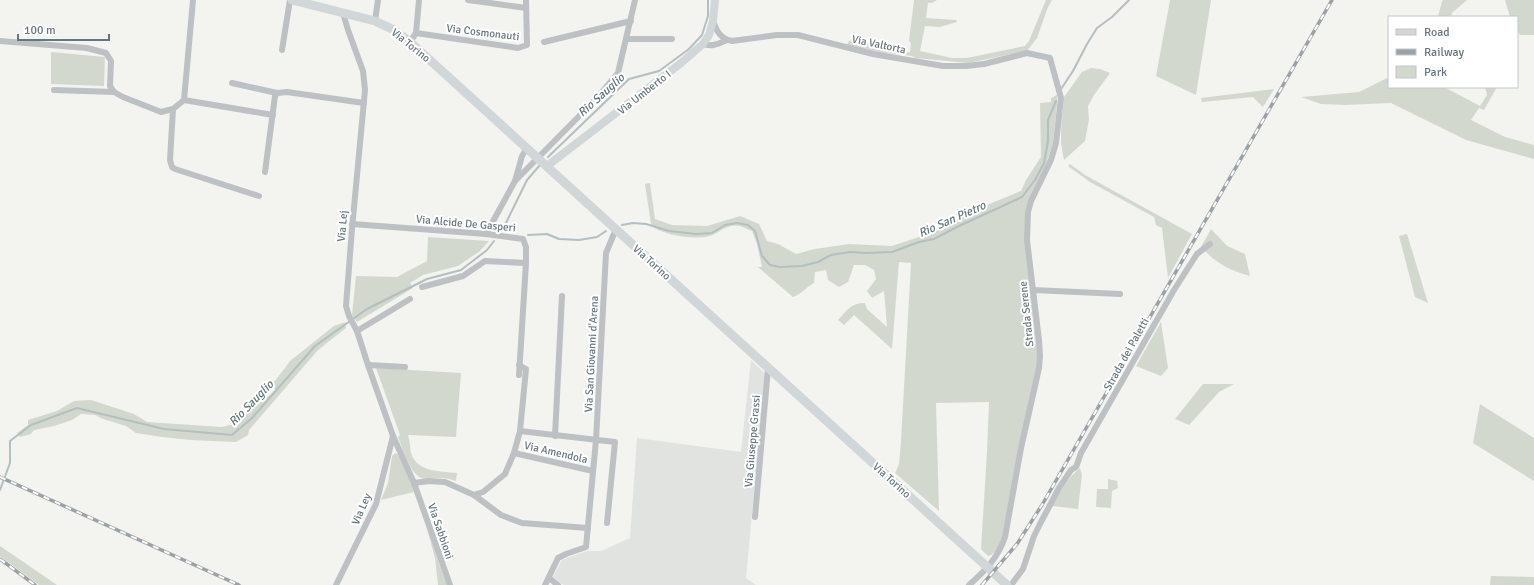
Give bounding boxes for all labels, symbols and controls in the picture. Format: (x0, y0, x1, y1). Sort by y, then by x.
scale bar (18, 16, 109, 42)
legend (1388, 16, 1518, 88)
street label: Via Cosmonauti (446, 22, 520, 43)
text: 100 m (24, 23, 56, 38)
text: Road (1424, 25, 1450, 40)
street label: Via Torino (389, 26, 433, 65)
street label: Via Valtorta (851, 32, 908, 57)
text: Railway (1424, 45, 1464, 60)
text: Park (1424, 65, 1447, 80)
street label: Via Umberto I (615, 68, 674, 117)
water label: Rio Sauglio (575, 70, 628, 120)
water label: Rio San Pietro (916, 198, 989, 241)
street label: Via Lej (335, 210, 350, 242)
street label: Via Alcide De Gasperi (416, 213, 516, 234)
street label: Via Torino (630, 242, 673, 283)
street label: Strada Serene (1017, 281, 1036, 347)
street label: Via San Giovanni d'Arena (582, 295, 601, 413)
street label: Strada dei Paletti (1101, 316, 1152, 393)
water label: Rio Sauglio (226, 377, 277, 429)
street label: Via Giuseppe Grassi (742, 394, 763, 488)
street label: Via Amendola (523, 439, 589, 466)
street label: Via Torino (870, 460, 913, 501)
street label: Via Ley (349, 491, 374, 527)
street label: Via Sabbioni (425, 501, 456, 561)

